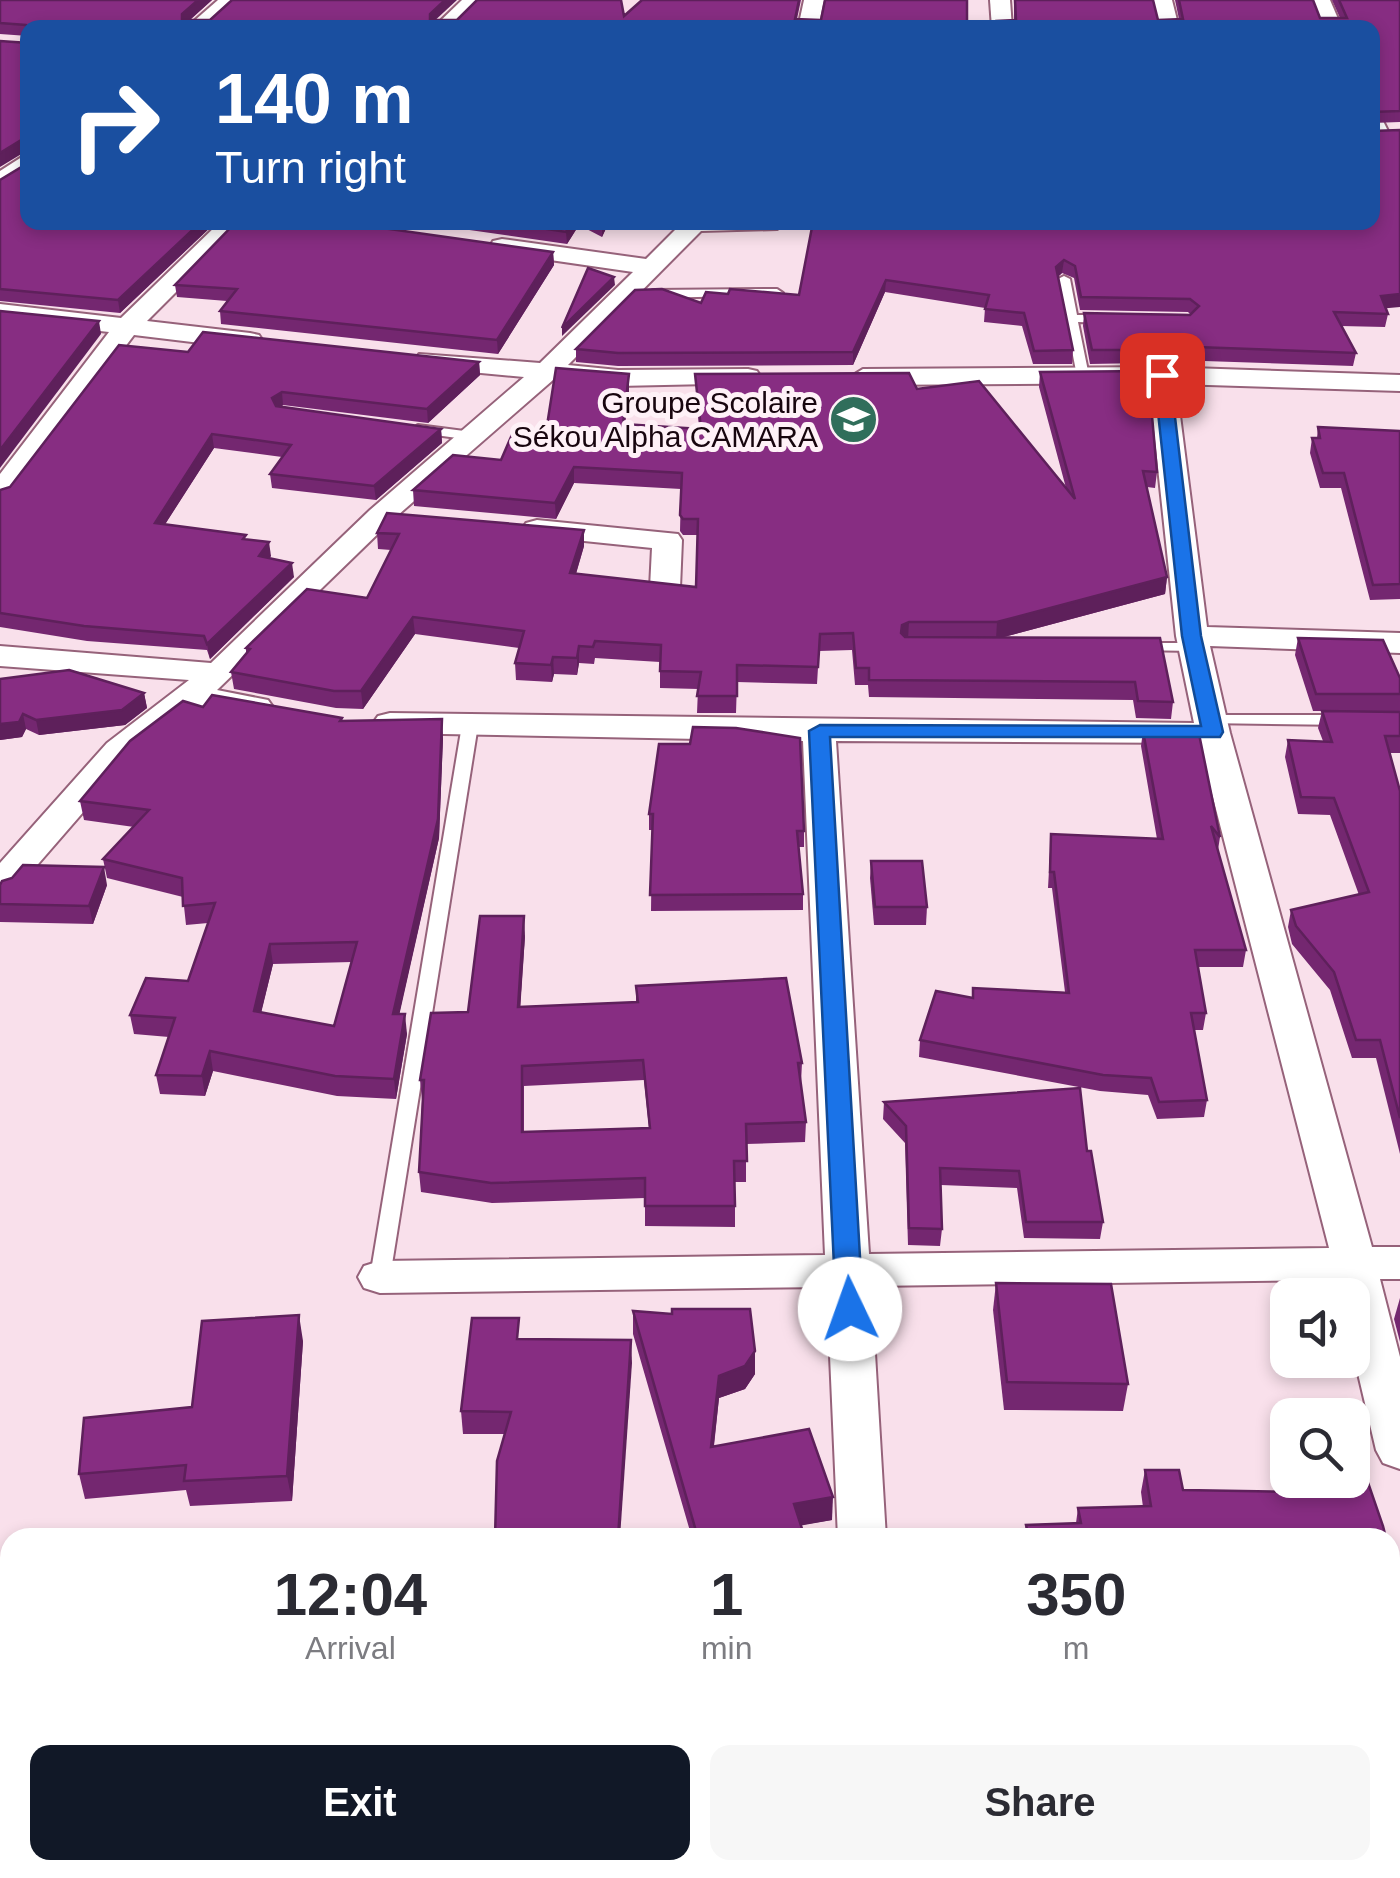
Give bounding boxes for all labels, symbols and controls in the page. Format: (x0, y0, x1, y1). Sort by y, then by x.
icon: right (50, 60, 180, 190)
text: 140 m (215, 60, 413, 138)
text: Turn right (215, 142, 406, 193)
pin (1120, 333, 1205, 418)
icon: arrive (1135, 348, 1190, 403)
place label: Groupe Scolaire Sékou Alpha CAMARA (513, 386, 818, 453)
school or university icon: Groupe Scolaire Sékou Alpha CAMARA (827, 394, 879, 446)
position arrow (798, 1257, 902, 1361)
map controls (1270, 1278, 1370, 1498)
button: sound (1270, 1278, 1370, 1378)
button: search (1270, 1398, 1370, 1498)
text: 12:04 (274, 1561, 427, 1628)
text: 1 (710, 1561, 743, 1628)
text: 350 (1026, 1561, 1126, 1628)
text: Arrival (305, 1630, 396, 1666)
text: min (701, 1630, 752, 1666)
text: m (1063, 1630, 1090, 1666)
button: Exit (30, 1745, 690, 1860)
button: Share (710, 1745, 1370, 1860)

